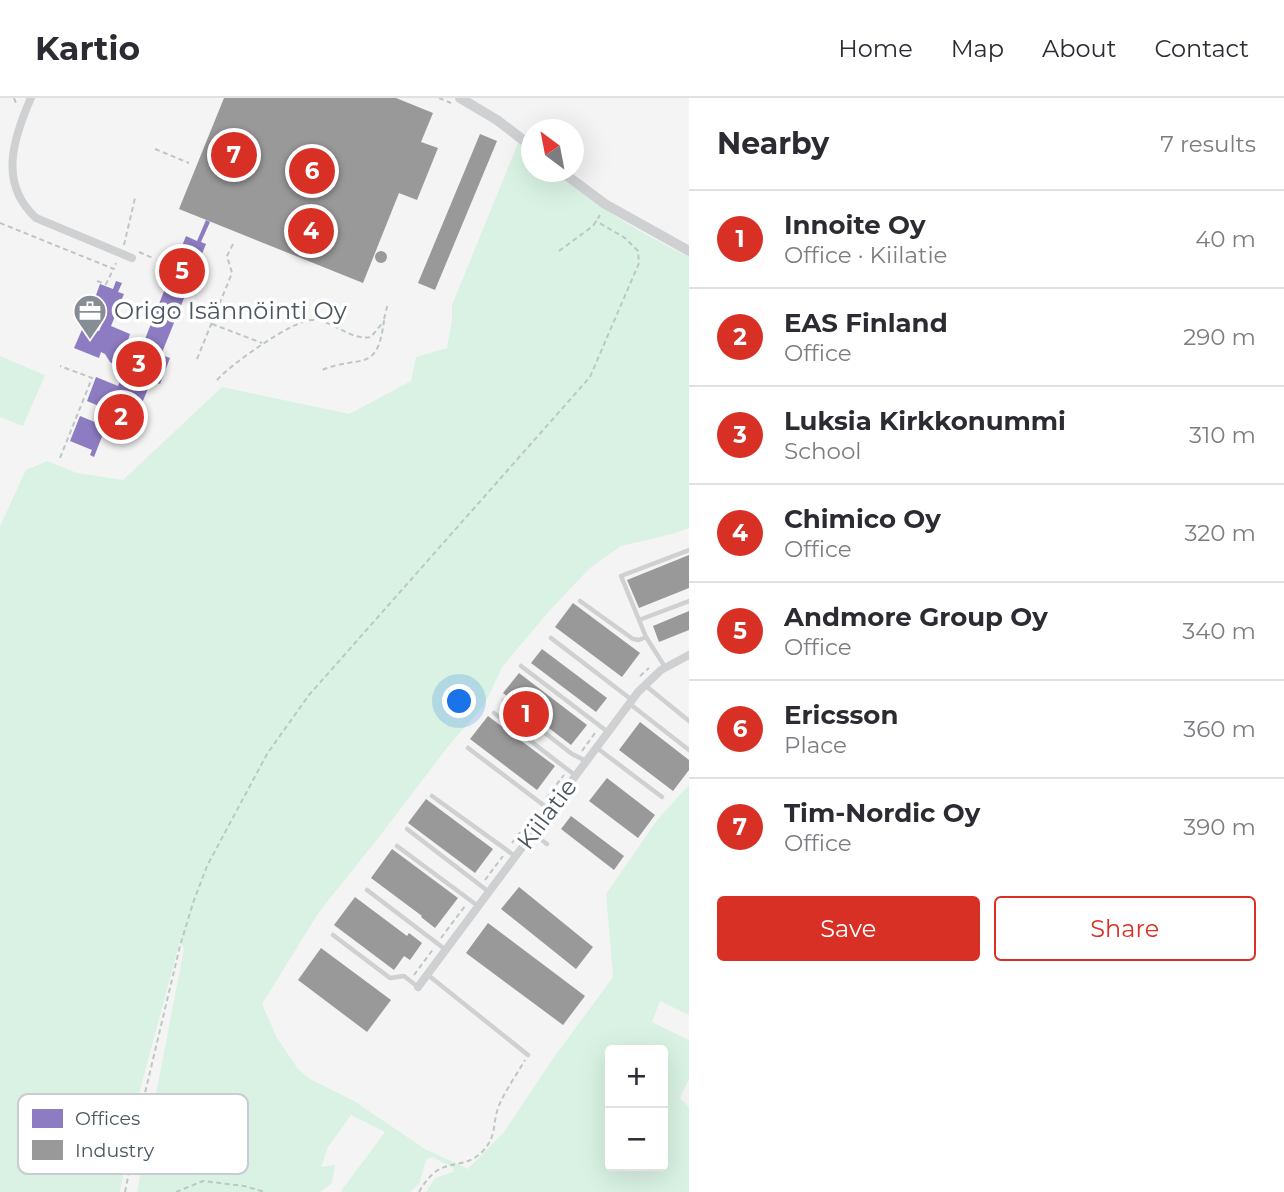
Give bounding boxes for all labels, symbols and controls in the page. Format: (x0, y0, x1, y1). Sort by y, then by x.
text: Kartio (35, 28, 140, 68)
text: Home (838, 34, 913, 63)
text: Map (951, 34, 1004, 63)
text: About (1042, 34, 1116, 63)
text: Contact (1154, 34, 1249, 63)
north arrow (521, 119, 584, 182)
text: Nearby (717, 125, 829, 162)
pin: 7 (211, 129, 257, 181)
text: 7 results (1160, 130, 1256, 158)
pin: 6 (289, 145, 335, 197)
pin: 4 (288, 205, 334, 257)
text: Innoite Oy (784, 209, 926, 241)
text: 1 (735, 225, 745, 253)
text: 40 m (1195, 225, 1256, 253)
text: Office · Kiilatie (784, 241, 948, 269)
pin: 5 (159, 245, 205, 297)
office icon: Origo Isännöinti Oy (71, 292, 109, 341)
place label: Origo Isännöinti Oy (114, 296, 347, 325)
text: EAS Finland (784, 307, 948, 339)
text: 2 (733, 323, 747, 351)
text: 290 m (1183, 323, 1256, 351)
pin: 3 (116, 338, 162, 390)
text: Office (784, 339, 852, 367)
pin: 2 (98, 391, 144, 443)
text: Luksia Kirkkonummi (784, 405, 1066, 437)
text: 3 (733, 421, 747, 449)
text: 310 m (1189, 421, 1256, 449)
text: School (784, 437, 862, 465)
text: Chimico Oy (784, 503, 941, 535)
text: 4 (732, 519, 748, 547)
text: 320 m (1184, 519, 1256, 547)
text: Office (784, 535, 852, 563)
text: Andmore Group Oy (784, 601, 1048, 633)
text: 5 (733, 617, 747, 645)
text: 340 m (1182, 617, 1256, 645)
text: Office (784, 633, 852, 661)
your location (442, 684, 476, 718)
pin: 1 (503, 688, 549, 740)
text: Ericsson (784, 699, 898, 731)
text: 6 (733, 715, 747, 743)
text: 360 m (1183, 715, 1256, 743)
text: Place (784, 731, 847, 759)
street label: Kiilatie (511, 773, 583, 855)
text: Tim-Nordic Oy (784, 797, 980, 829)
text: 7 (733, 813, 747, 841)
text: 390 m (1183, 813, 1256, 841)
text: Office (784, 829, 852, 857)
button: Save (717, 896, 980, 961)
button: Share (994, 896, 1256, 961)
map controls (605, 1045, 668, 1171)
button: + (605, 1045, 668, 1108)
legend (18, 1094, 248, 1174)
text: Offices (75, 1107, 140, 1130)
button: − (605, 1108, 668, 1171)
text: Industry (75, 1139, 155, 1162)

